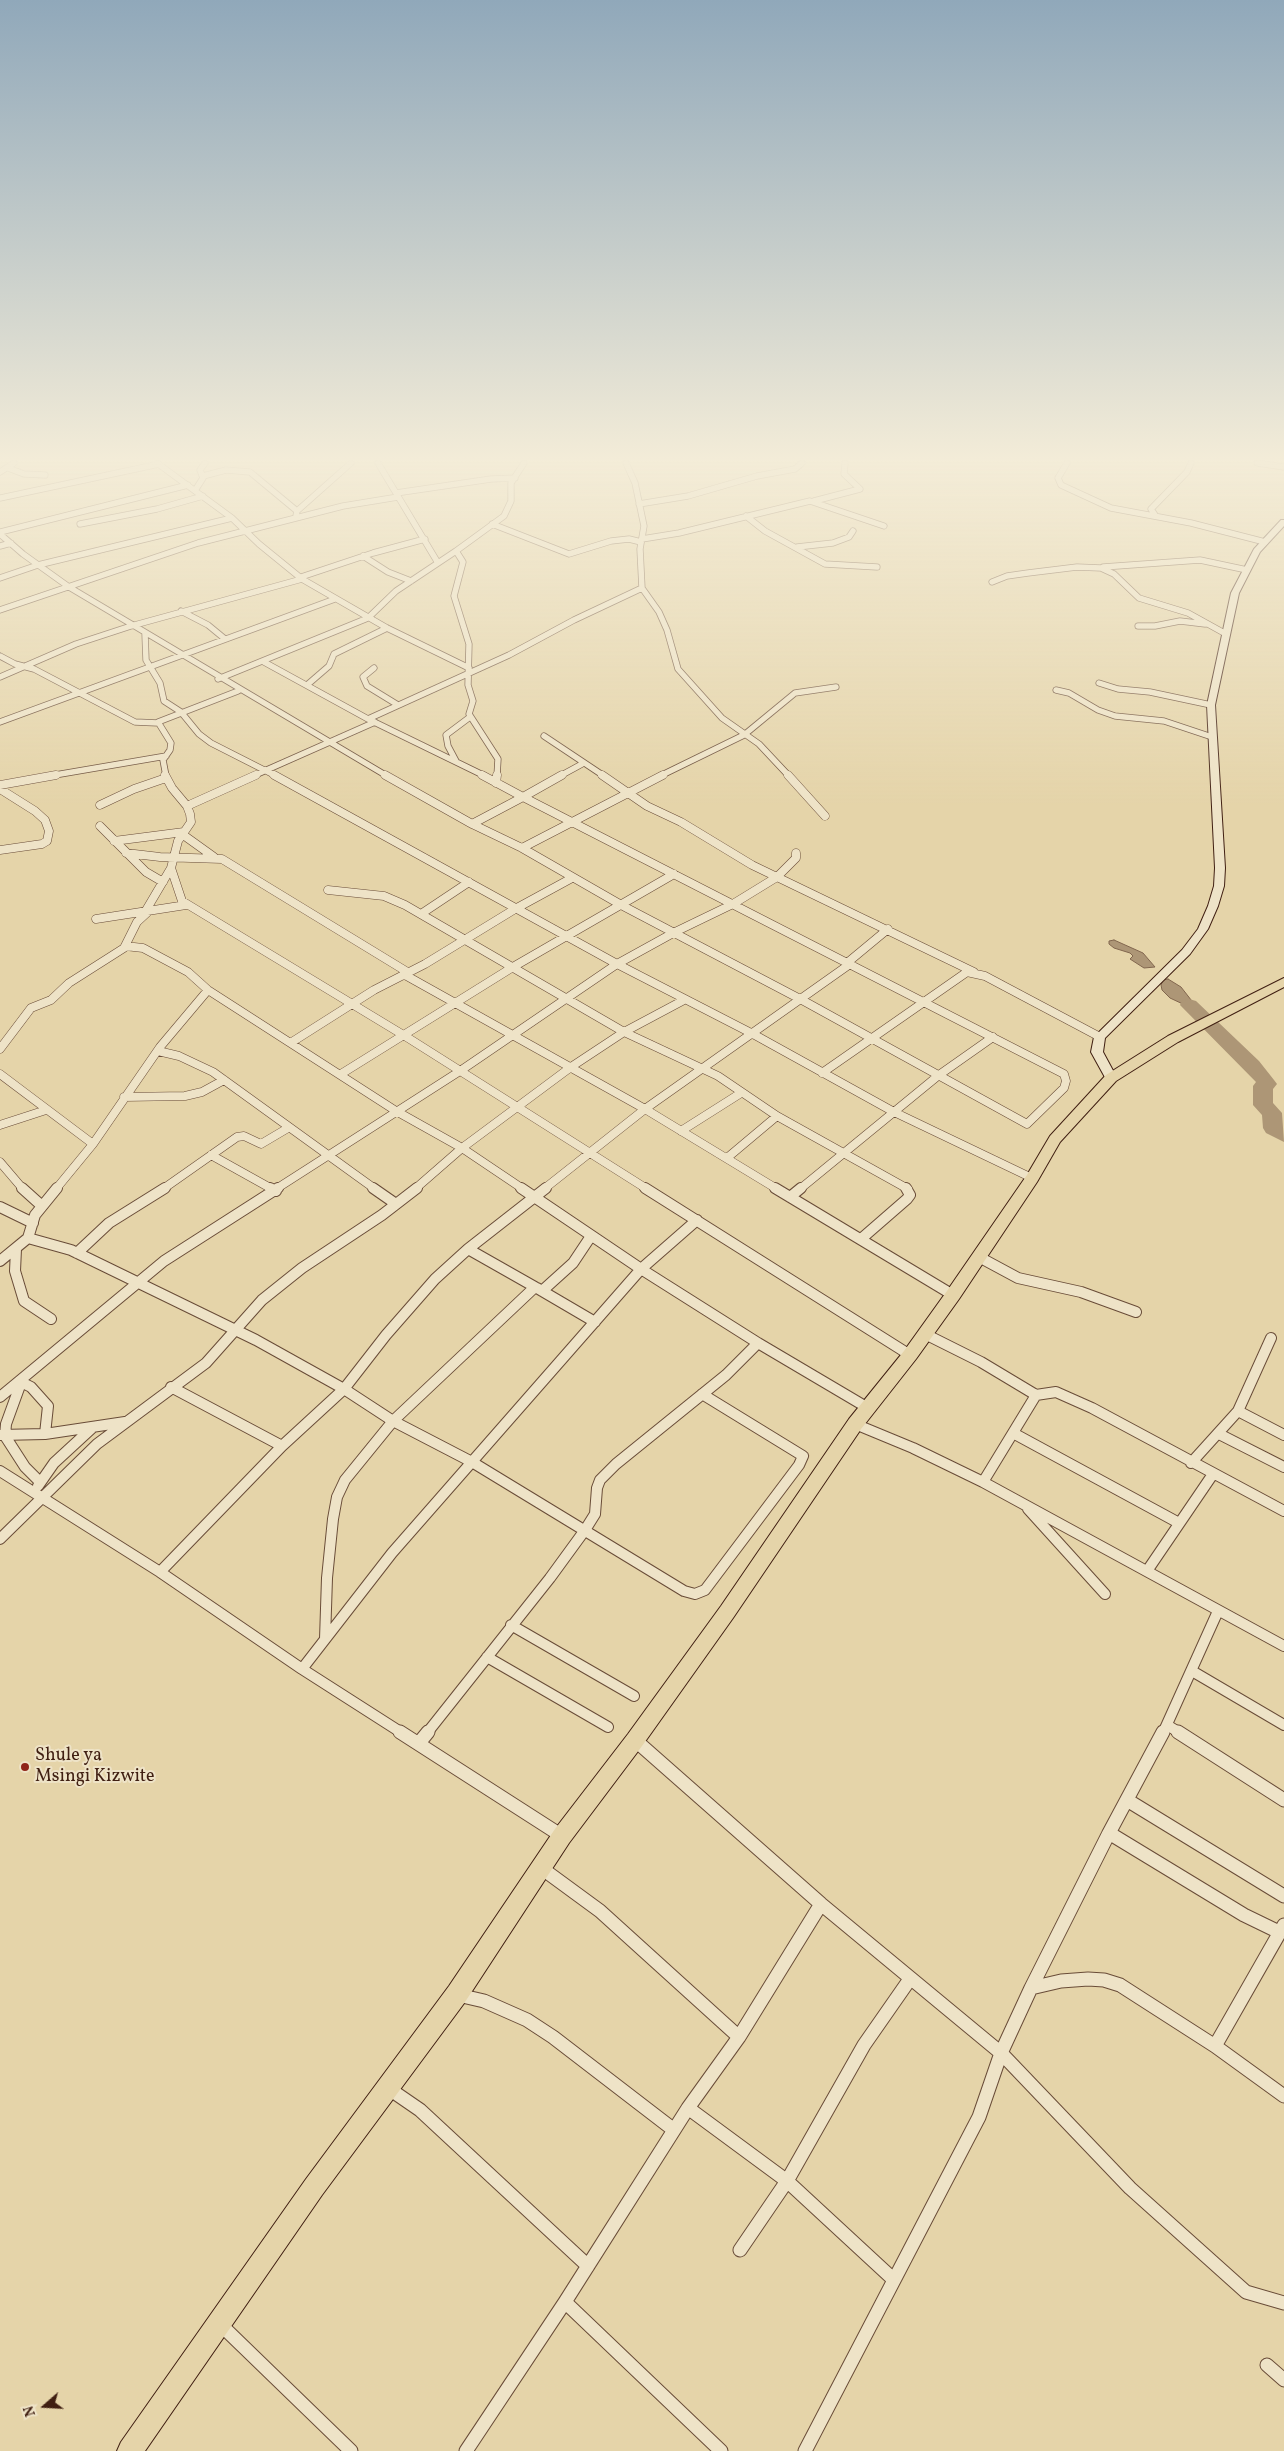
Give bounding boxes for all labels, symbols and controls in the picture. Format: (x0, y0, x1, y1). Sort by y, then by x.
place label: Shule ya Msingi Kizwite (35, 1746, 155, 1788)
marker: Shule ya Msingi Kizwite (19, 1761, 31, 1773)
north arrow (20, 2381, 70, 2431)
text: N (20, 2403, 41, 2419)

